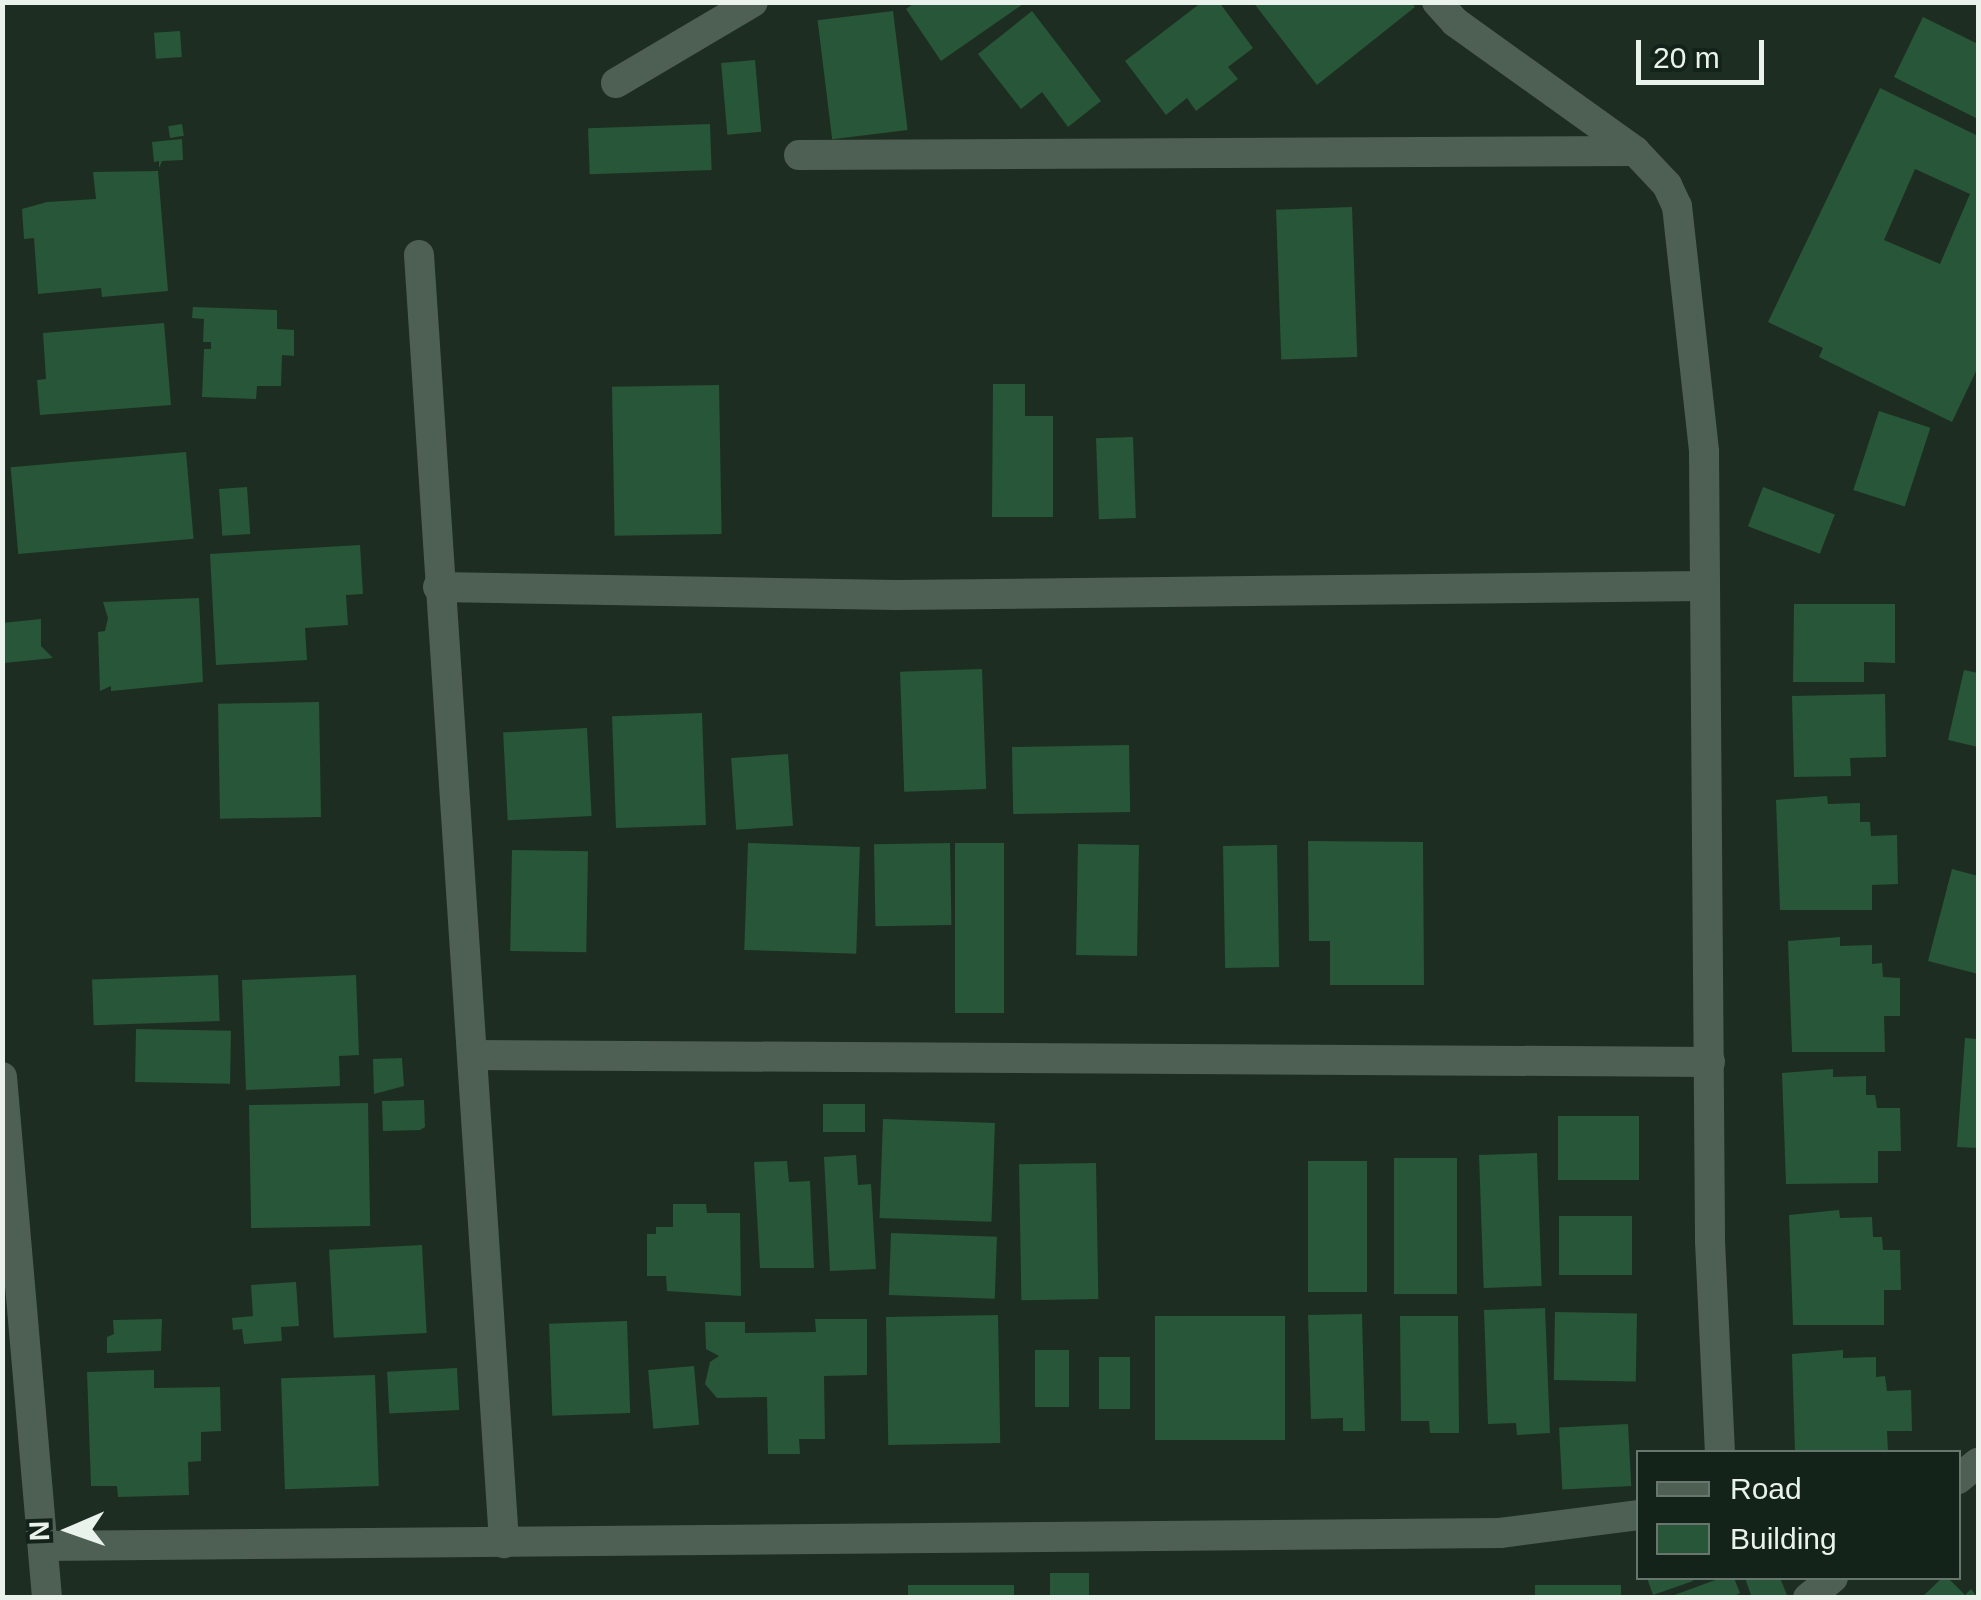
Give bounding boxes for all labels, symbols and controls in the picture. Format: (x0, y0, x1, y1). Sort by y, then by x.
scale bar (1641, 20, 1768, 82)
text: 20 m (1653, 41, 1720, 74)
legend (1636, 1450, 1961, 1580)
text: Road (1730, 1472, 1802, 1505)
north arrow (20, 1480, 120, 1580)
text: N (24, 1520, 55, 1542)
text: Building (1730, 1522, 1837, 1555)

